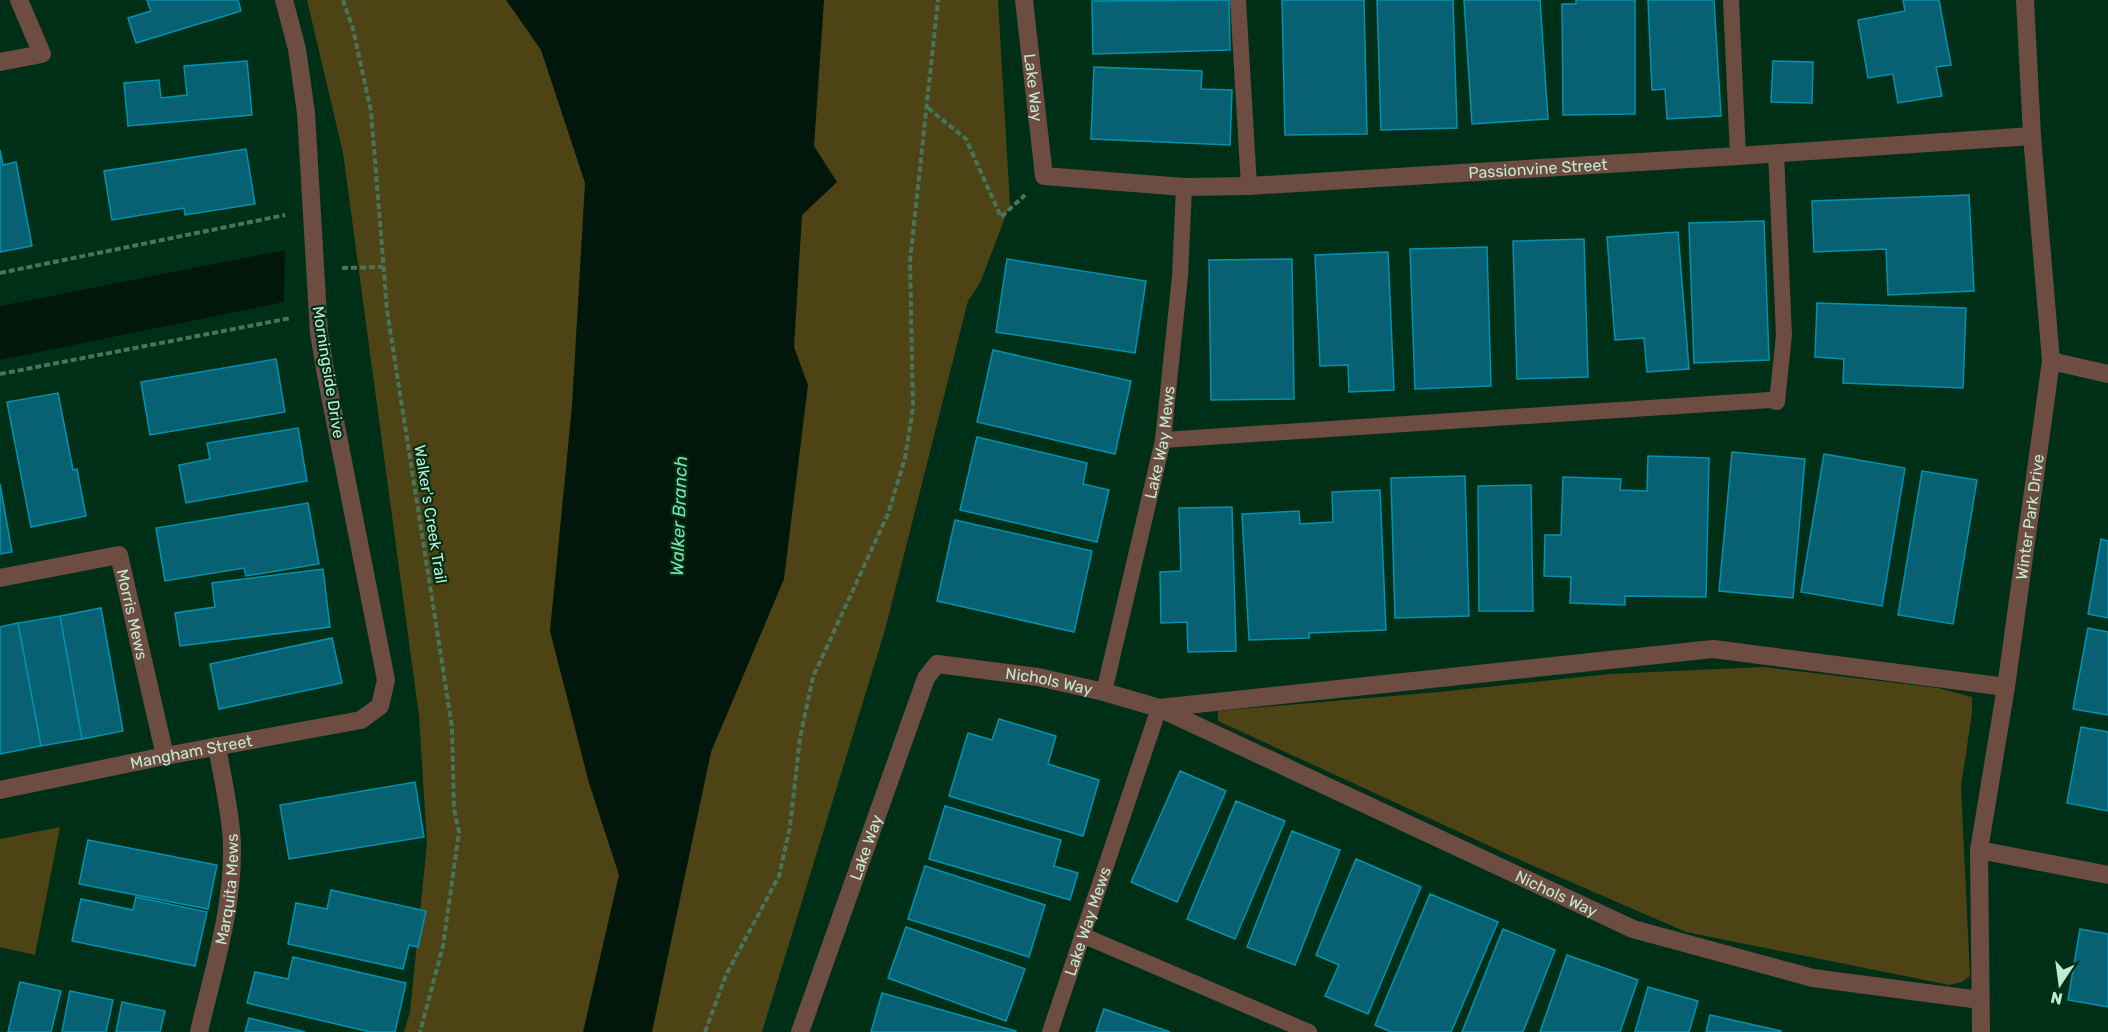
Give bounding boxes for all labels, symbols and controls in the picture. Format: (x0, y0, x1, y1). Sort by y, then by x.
street label: Lake Way (1020, 52, 1047, 123)
street label: Passionvine Street (1468, 155, 1608, 183)
street label: Morningside Drive (309, 305, 348, 440)
street label: Lake Way Mews (1141, 385, 1179, 501)
street label: Walker's Creek Trail (410, 443, 451, 585)
street label: Winter Park Drive (2012, 453, 2048, 581)
water label: Walker Branch (666, 455, 692, 577)
street label: Morris Mews (113, 567, 152, 662)
street label: Nichols Way (1004, 664, 1095, 699)
street label: Mangham Street (129, 731, 254, 773)
street label: Lake Way (846, 812, 887, 883)
street label: Marquita Mews (211, 833, 242, 947)
street label: Lake Way Mews (1061, 864, 1115, 978)
street label: Nichols Way (1512, 867, 1601, 921)
north arrow (2030, 954, 2090, 1014)
text: N (2049, 988, 2064, 1009)

